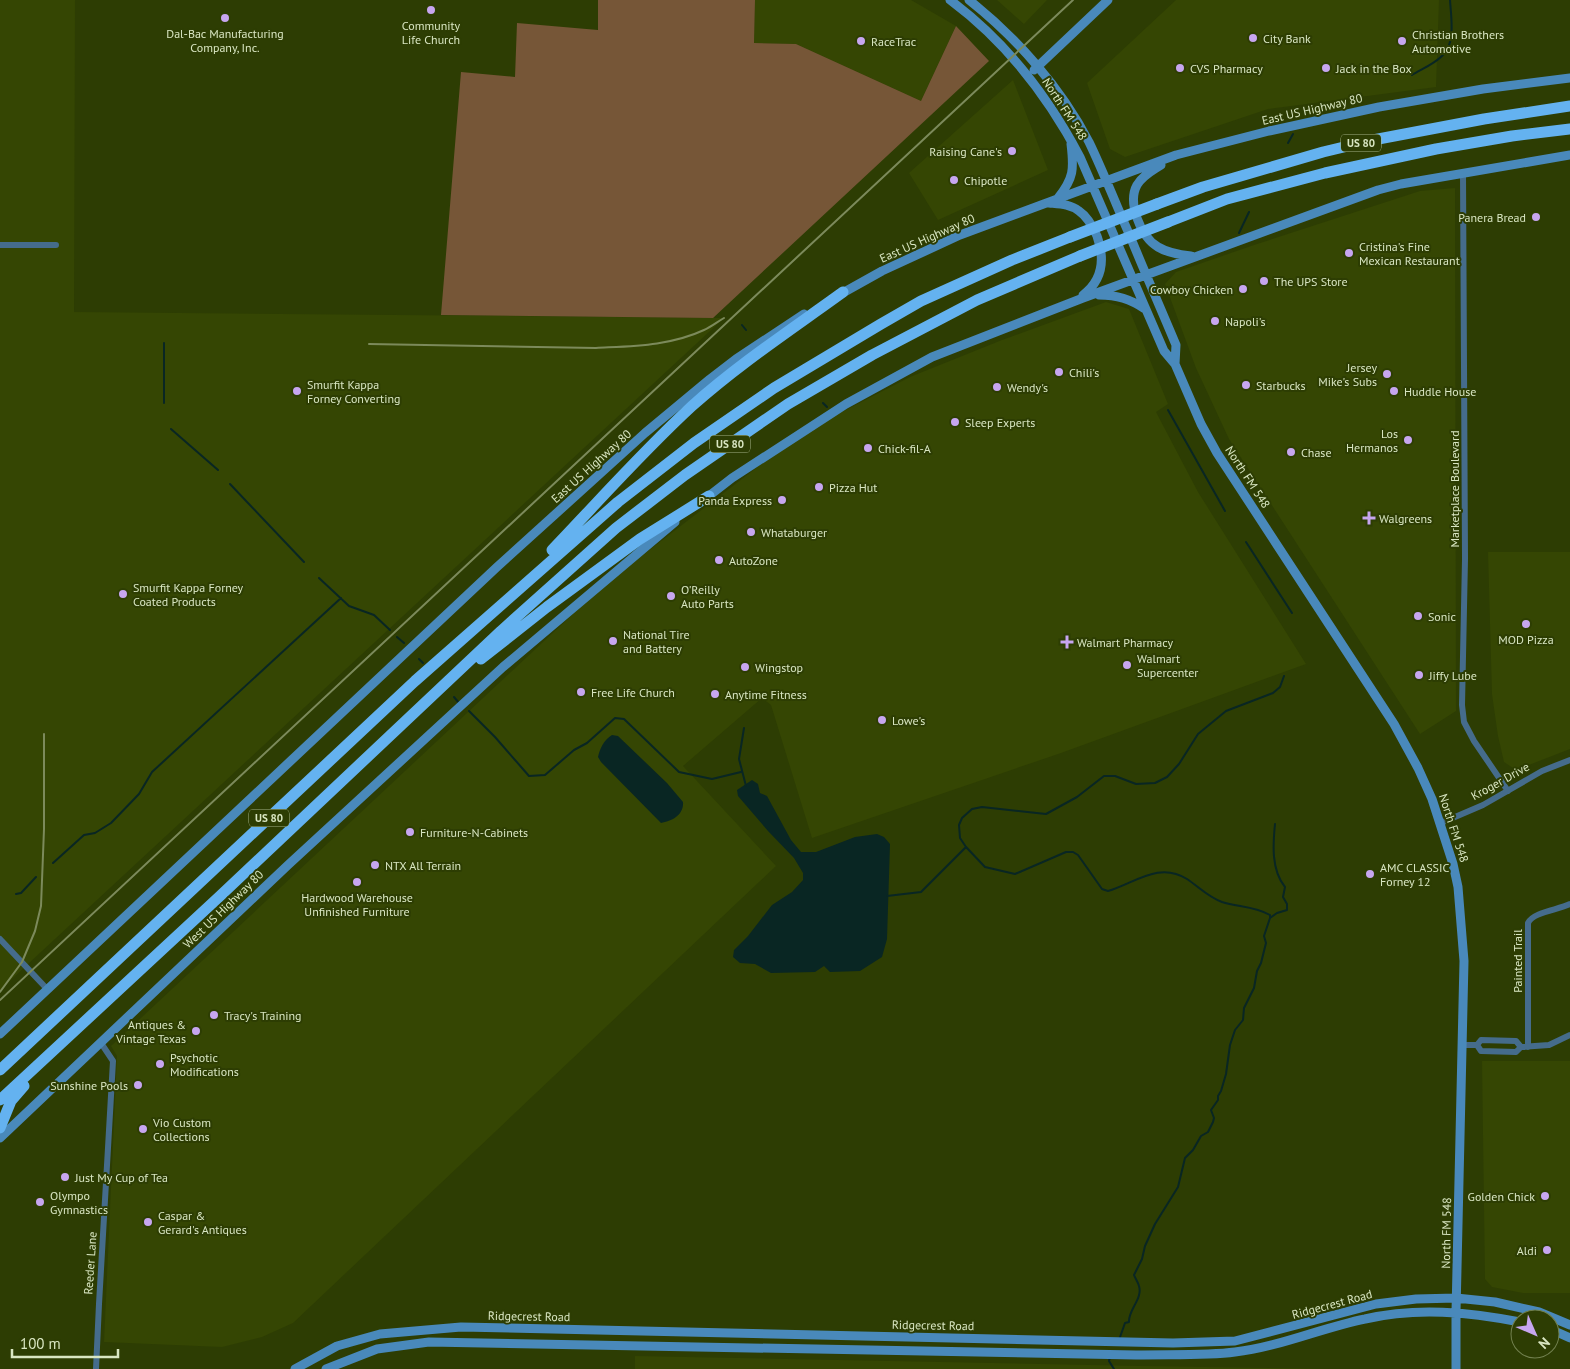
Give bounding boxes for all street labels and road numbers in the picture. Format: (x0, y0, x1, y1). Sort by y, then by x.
street label: North FM 548 (1039, 75, 1091, 143)
street label: East US Highway 80 (1260, 90, 1364, 128)
road number: US 80 (1341, 134, 1381, 152)
street label: East US Highway 80 (877, 210, 977, 266)
street label: East US Highway 80 (548, 426, 634, 506)
street label: Marketplace Boulevard (1447, 430, 1462, 548)
road number: US 80 (710, 436, 750, 452)
street label: North FM 548 (1222, 443, 1274, 511)
street label: Kroger Drive (1468, 759, 1532, 803)
street label: North FM 548 (1436, 792, 1472, 864)
road number: US 80 (249, 810, 289, 826)
street label: West US Highway 80 (180, 867, 267, 951)
street label: Painted Trail (1510, 929, 1525, 993)
street label: North FM 548 (1438, 1197, 1454, 1269)
street label: Reeder Lane (80, 1231, 100, 1295)
street label: Ridgecrest Road (1290, 1286, 1374, 1322)
street label: Ridgecrest Road (488, 1308, 570, 1324)
street label: Ridgecrest Road (892, 1317, 974, 1333)

